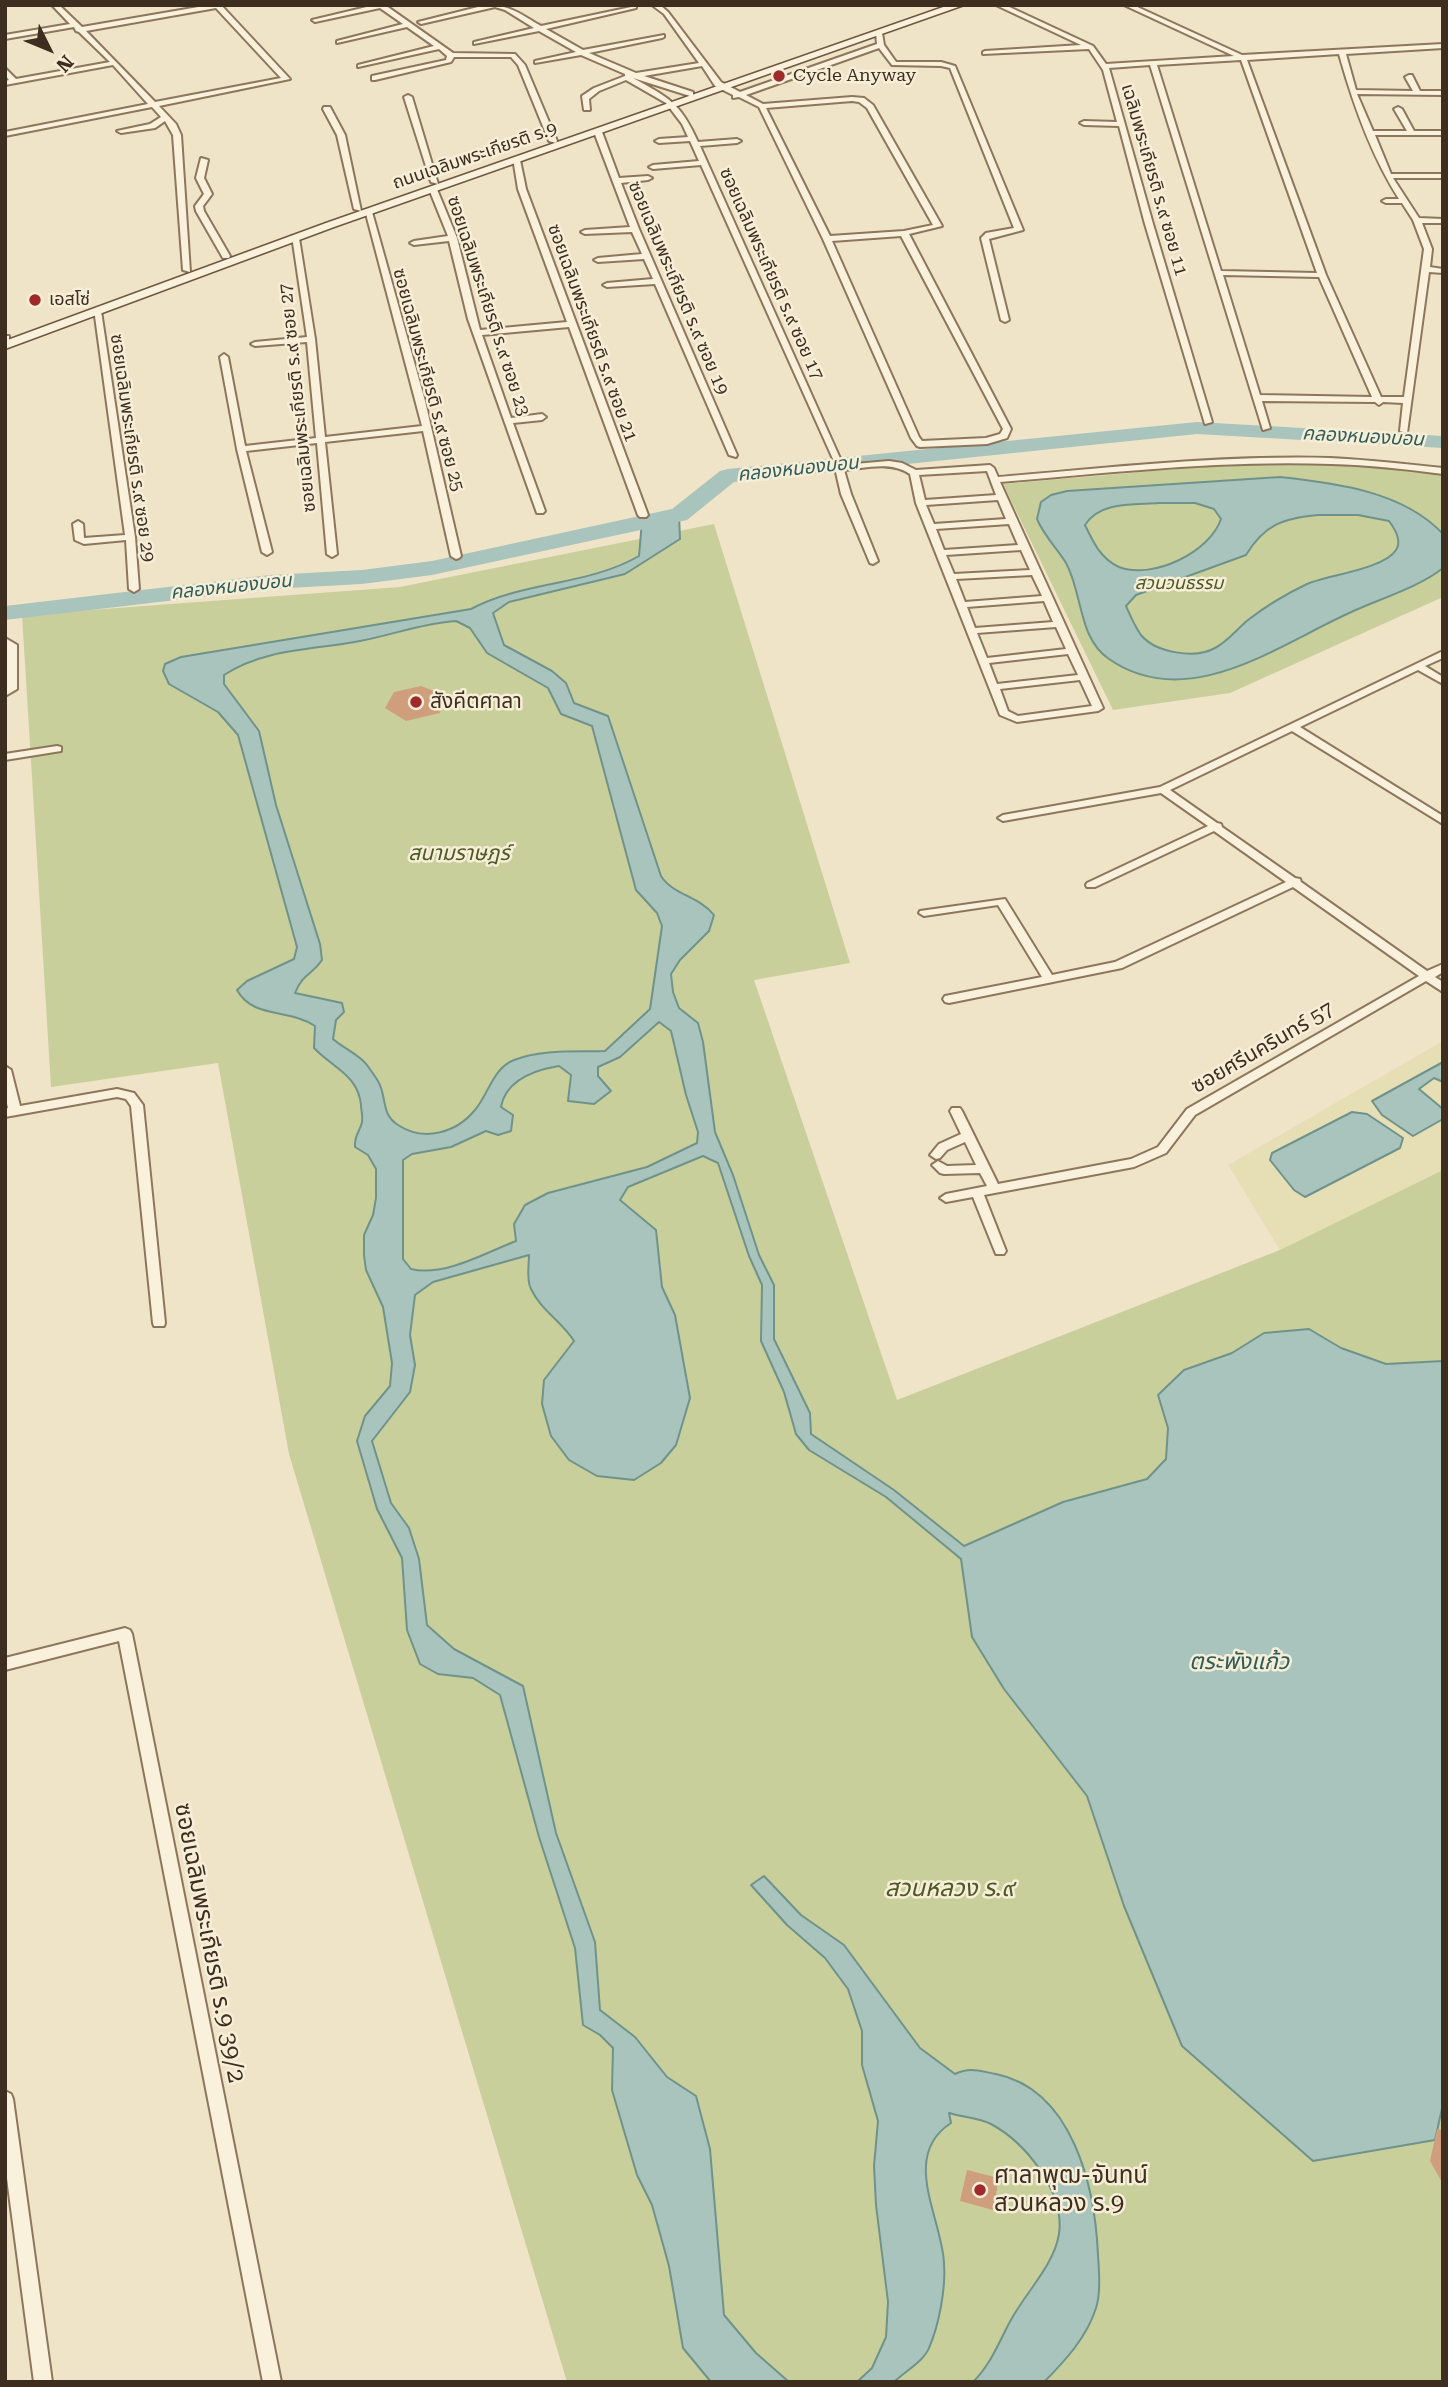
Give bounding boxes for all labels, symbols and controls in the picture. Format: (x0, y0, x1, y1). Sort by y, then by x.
north arrow (14, 14, 84, 84)
text: N (51, 50, 78, 77)
place label: Cycle Anyway (793, 65, 916, 87)
marker: Cycle Anyway (771, 68, 787, 84)
street label: เฉลิมพระเกียรติ ร.๙ ซอย 11 (1116, 81, 1192, 279)
street label: ถนนเฉลิมพระเกียรติ ร.9 (390, 118, 560, 194)
street label: ซอยเฉลิมพระเกียรติ ร.๙ ซอย 17 (714, 165, 828, 383)
street label: ซอยเฉลิมพระเกียรติ ร.๙ ซอย 19 (623, 178, 733, 398)
street label: ซอยเฉลิมพระเกียรติ ร.๙ ซอย 23 (442, 193, 534, 419)
street label: ซอยเฉลิมพระเกียรติ ร.๙ ซอย 21 (543, 221, 641, 445)
street label: ซอยเฉลิมพระเกียรติ ร.๙ ซอย 25 (388, 266, 468, 494)
street label: ซอยเฉลิมพระเกียรติ ร.๙ ซอย 27 (275, 282, 321, 514)
place label: เอสโซ่ (49, 289, 90, 311)
marker: เอสโซ่ (27, 292, 43, 308)
street label: ซอยเฉลิมพระเกียรติ ร.๙ ซอย 29 (105, 333, 159, 563)
water label: คลองหนองบอน (1302, 422, 1424, 452)
water label: คลองหนองบอน (736, 451, 860, 487)
water label: คลองหนองบอน (169, 569, 293, 605)
park label: สวนวนธรรม (1135, 573, 1223, 595)
place label: สังคีตศาลา (430, 689, 522, 715)
marker: สังคีตศาลา (408, 694, 424, 710)
park label: สนามราษฎร์ (408, 841, 510, 867)
street label: ซอยศรีนครินทร์ 57 (1187, 997, 1339, 1099)
water label: ตระพังแก้ว (1189, 1648, 1289, 1676)
street label: ซอยเฉลิมพระเกียรติ ร.9 39/2 (168, 1801, 250, 2085)
park label: สวนหลวง ร.๙ (885, 1875, 1013, 1903)
place label: ศาลาพุฒ-จันทน์ สวนหลวง ร.9 (994, 2162, 1148, 2218)
marker: ศาลาพุฒ-จันทน์ สวนหลวง ร.9 (972, 2182, 988, 2198)

